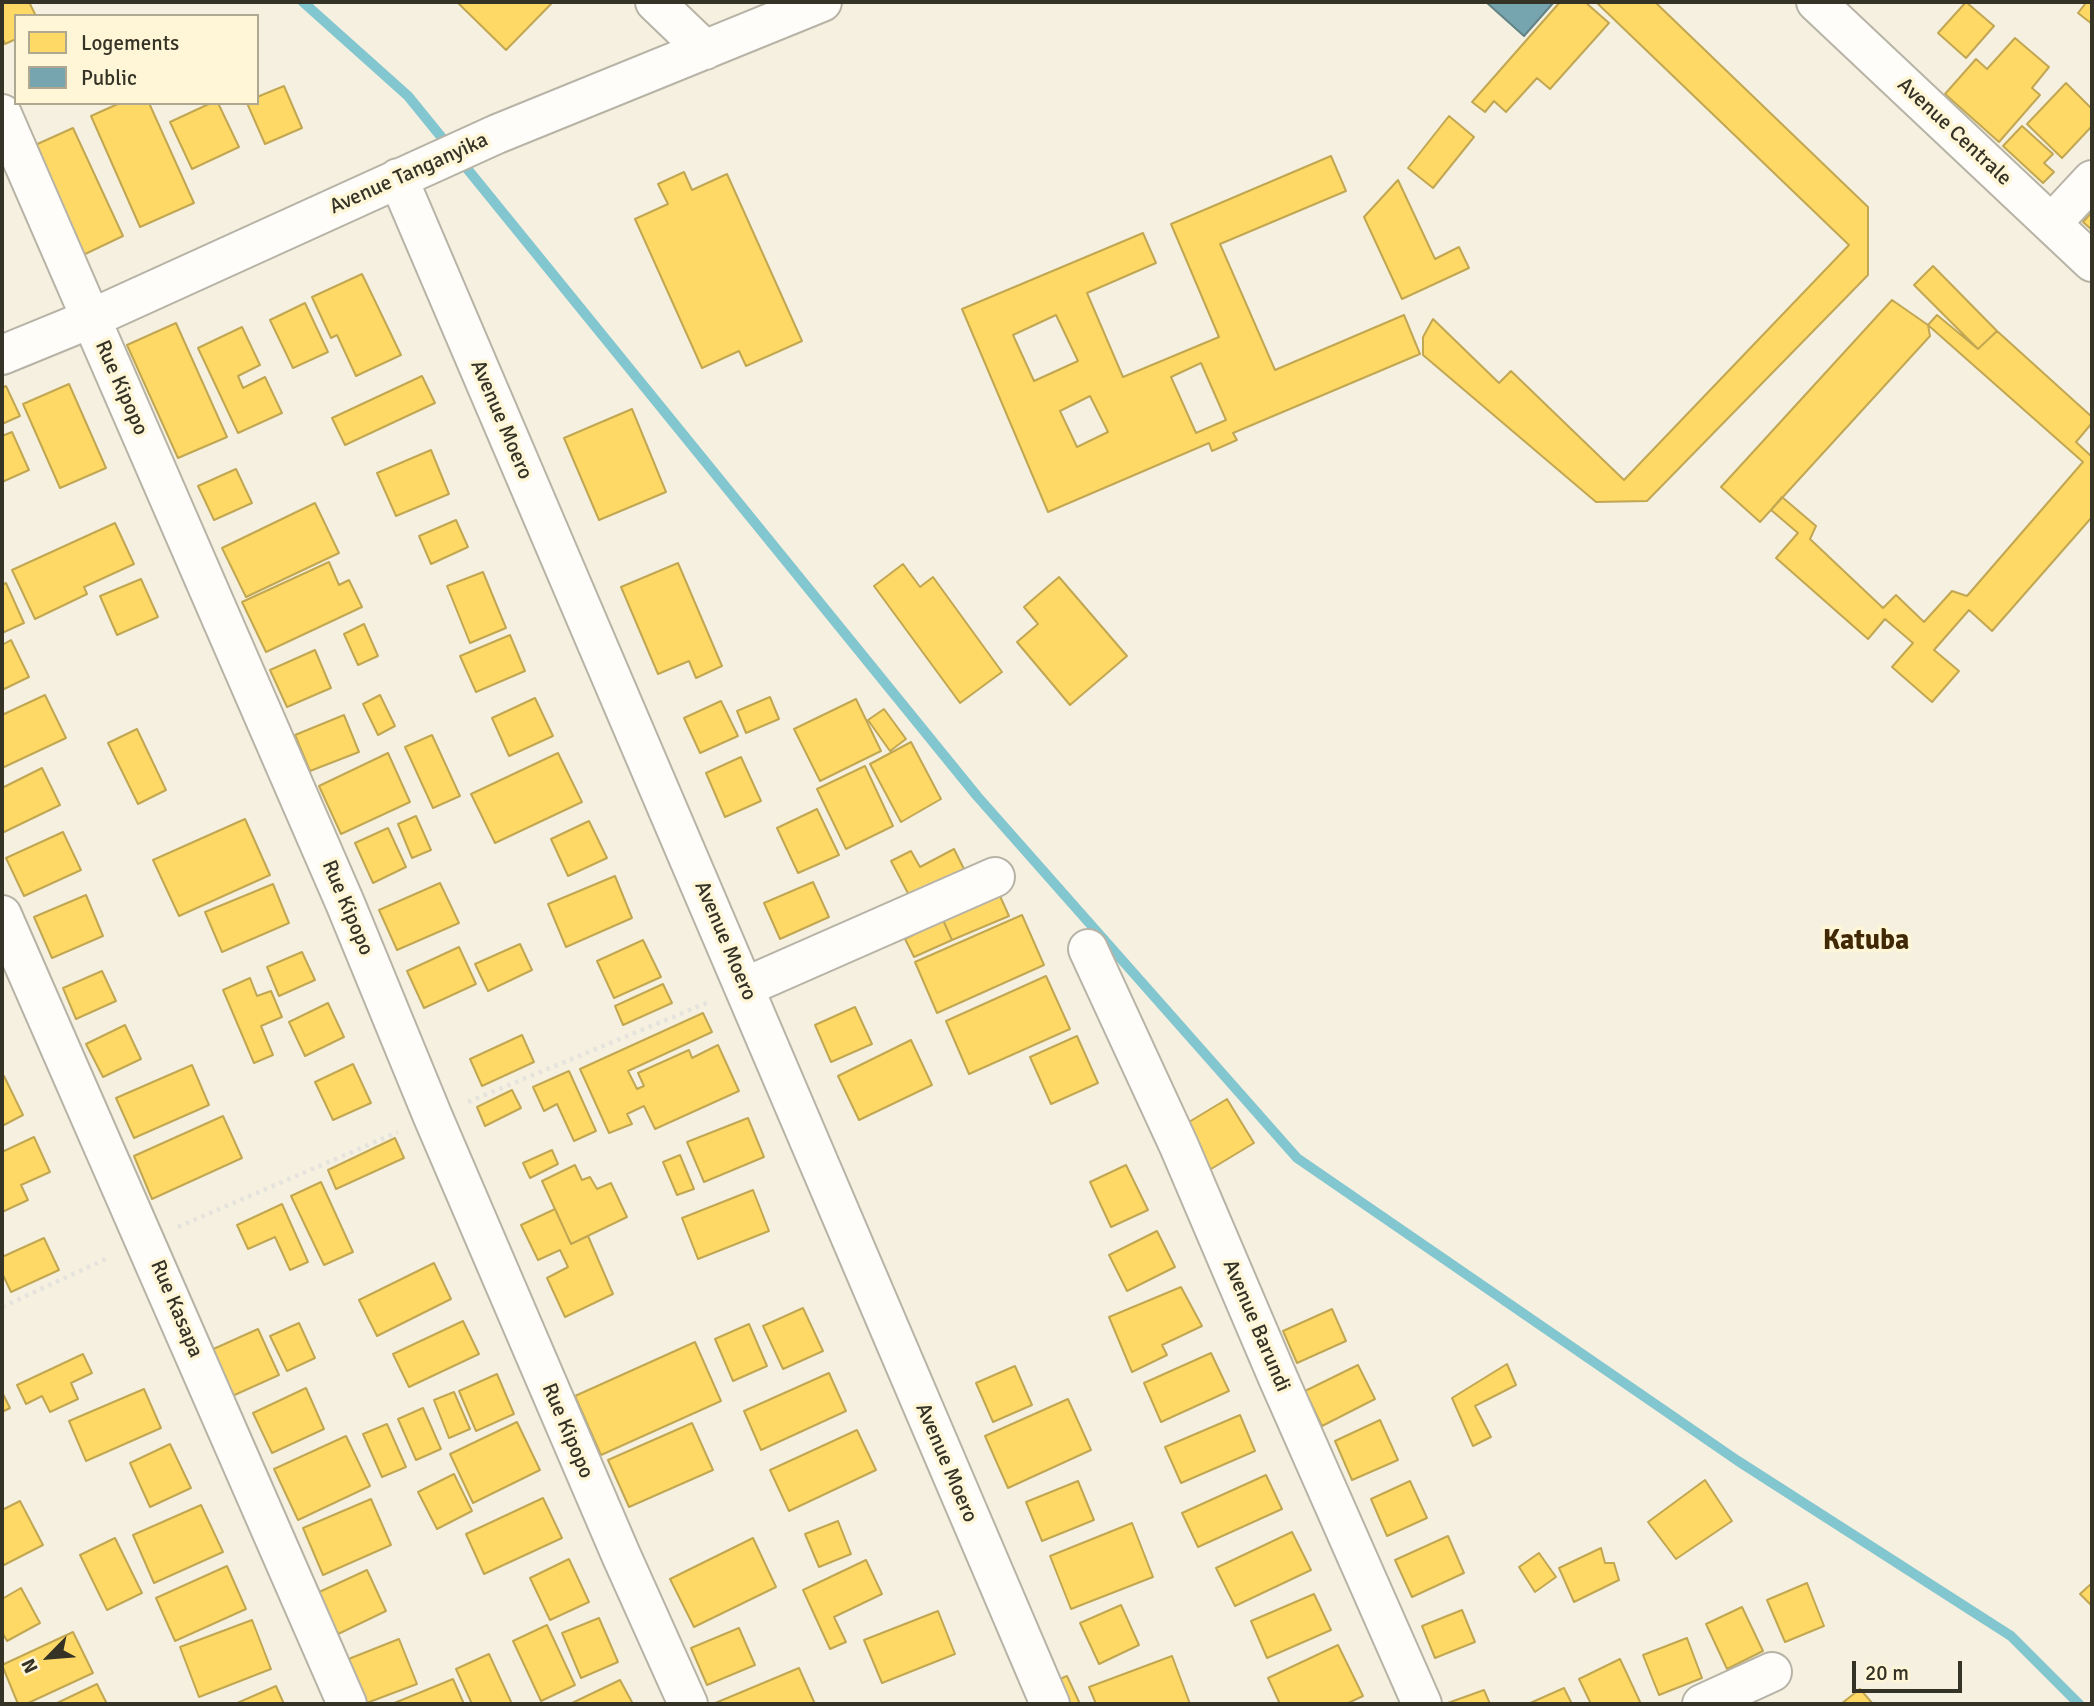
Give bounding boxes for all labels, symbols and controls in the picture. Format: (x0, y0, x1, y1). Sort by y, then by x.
legend (14, 14, 259, 105)
text: Logements (81, 30, 179, 56)
text: Public (81, 65, 137, 91)
street label: Avenue Centrale (1892, 73, 2016, 191)
street label: Avenue Tanganyika (326, 128, 492, 220)
street label: Rue Kipopo (89, 337, 153, 439)
street label: Avenue Moero (465, 357, 537, 483)
street label: Rue Kipopo (316, 857, 378, 959)
street label: Avenue Moero (689, 878, 761, 1004)
district label: Katuba (1823, 925, 1909, 959)
street label: Rue Kasapa (144, 1256, 208, 1362)
street label: Avenue Barundi (1217, 1256, 1295, 1396)
street label: Rue Kipopo (536, 1380, 598, 1482)
street label: Avenue Moero (910, 1400, 982, 1526)
north arrow (14, 1622, 84, 1692)
scale bar (1856, 1646, 1966, 1690)
text: N (16, 1655, 44, 1677)
text: 20 m (1865, 1660, 1909, 1686)

